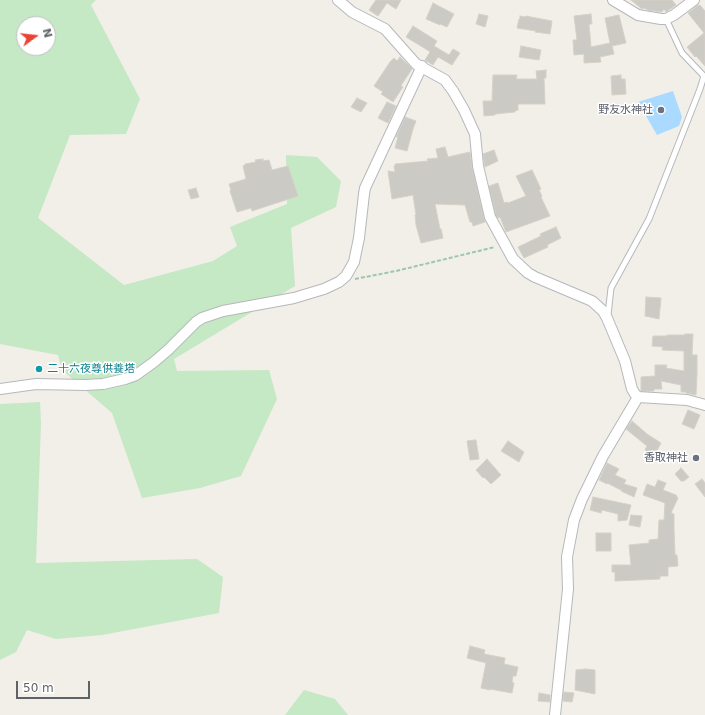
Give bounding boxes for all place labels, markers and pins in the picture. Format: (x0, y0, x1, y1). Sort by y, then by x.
place label: 野友水神社 (598, 103, 653, 117)
marker: 野友水神社 (656, 105, 666, 115)
place label: 二十六夜尊供養塔 (47, 362, 135, 376)
marker: 二十六夜尊供養塔 (34, 364, 44, 374)
place label: 香取神社 (644, 451, 688, 465)
marker: 香取神社 (691, 453, 701, 463)

